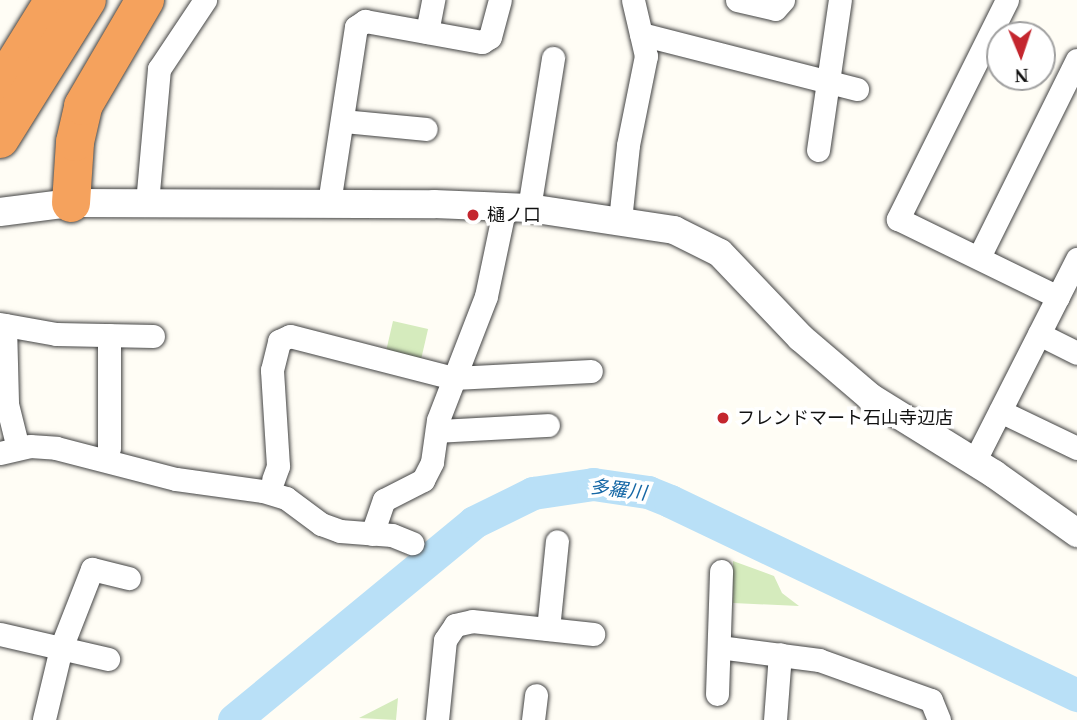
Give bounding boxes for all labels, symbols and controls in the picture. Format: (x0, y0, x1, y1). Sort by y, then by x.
north arrow (986, 21, 1056, 91)
text: N (1014, 65, 1029, 86)
place label: 樋ノ口 (487, 204, 541, 226)
marker: 樋ノ口 (465, 207, 481, 223)
place label: フレンドマート石山寺辺店 (737, 407, 953, 429)
marker: フレンドマート石山寺辺店 (715, 410, 731, 426)
water label: 多羅川 (588, 475, 648, 505)

